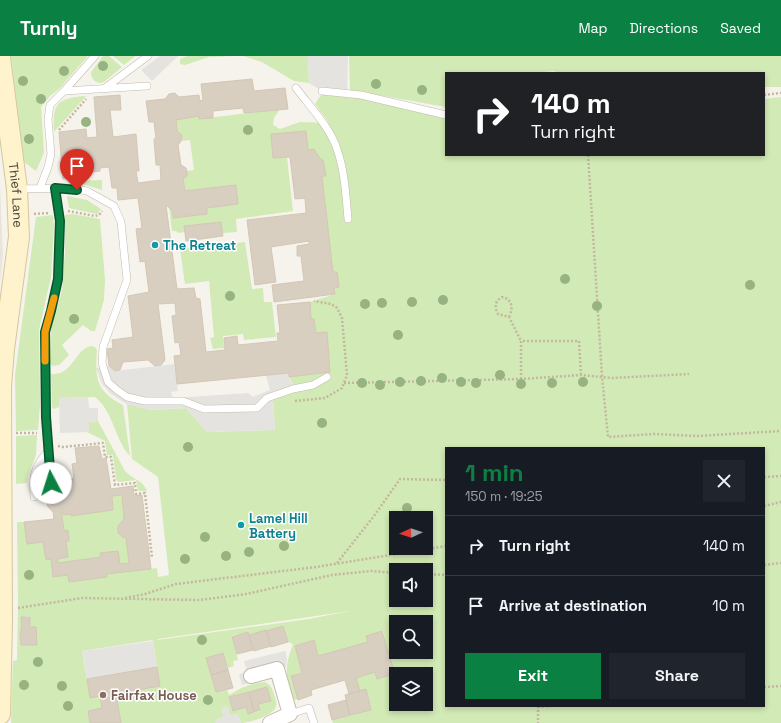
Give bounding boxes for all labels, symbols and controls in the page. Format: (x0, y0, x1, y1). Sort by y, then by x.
text: Turnly (20, 16, 78, 41)
text: Map (578, 19, 608, 37)
text: Directions (630, 19, 698, 37)
text: Saved (720, 19, 761, 37)
text: 140 m (531, 85, 611, 121)
icon: right (465, 88, 517, 140)
text: Turn right (531, 120, 615, 143)
pin (60, 149, 94, 190)
icon: arrive (66, 155, 88, 177)
street label: Thief Lane (5, 161, 27, 228)
place label: The Retreat (163, 237, 236, 254)
marker: The Retreat (150, 240, 160, 250)
text: 1 min (465, 457, 524, 488)
button: close (703, 460, 745, 502)
position arrow (30, 462, 72, 504)
text: 150 m · 19:25 (465, 488, 543, 505)
place label: Lamel Hill Battery (249, 510, 308, 542)
north arrow (389, 511, 433, 555)
map controls (389, 511, 433, 711)
marker: Lamel Hill Battery (236, 520, 246, 530)
icon: right (465, 535, 487, 557)
text: Turn right (499, 536, 570, 555)
text: 140 m (703, 536, 745, 555)
button: sound (389, 563, 433, 607)
icon: arrive (465, 595, 487, 617)
text: Arrive at destination (499, 596, 647, 615)
text: 10 m (712, 596, 745, 615)
button: search (389, 615, 433, 659)
button: Exit (465, 653, 601, 699)
button: Share (609, 653, 745, 699)
button: layers (389, 667, 433, 711)
place label: Fairfax House (111, 687, 197, 704)
marker: Fairfax House (98, 690, 108, 700)

